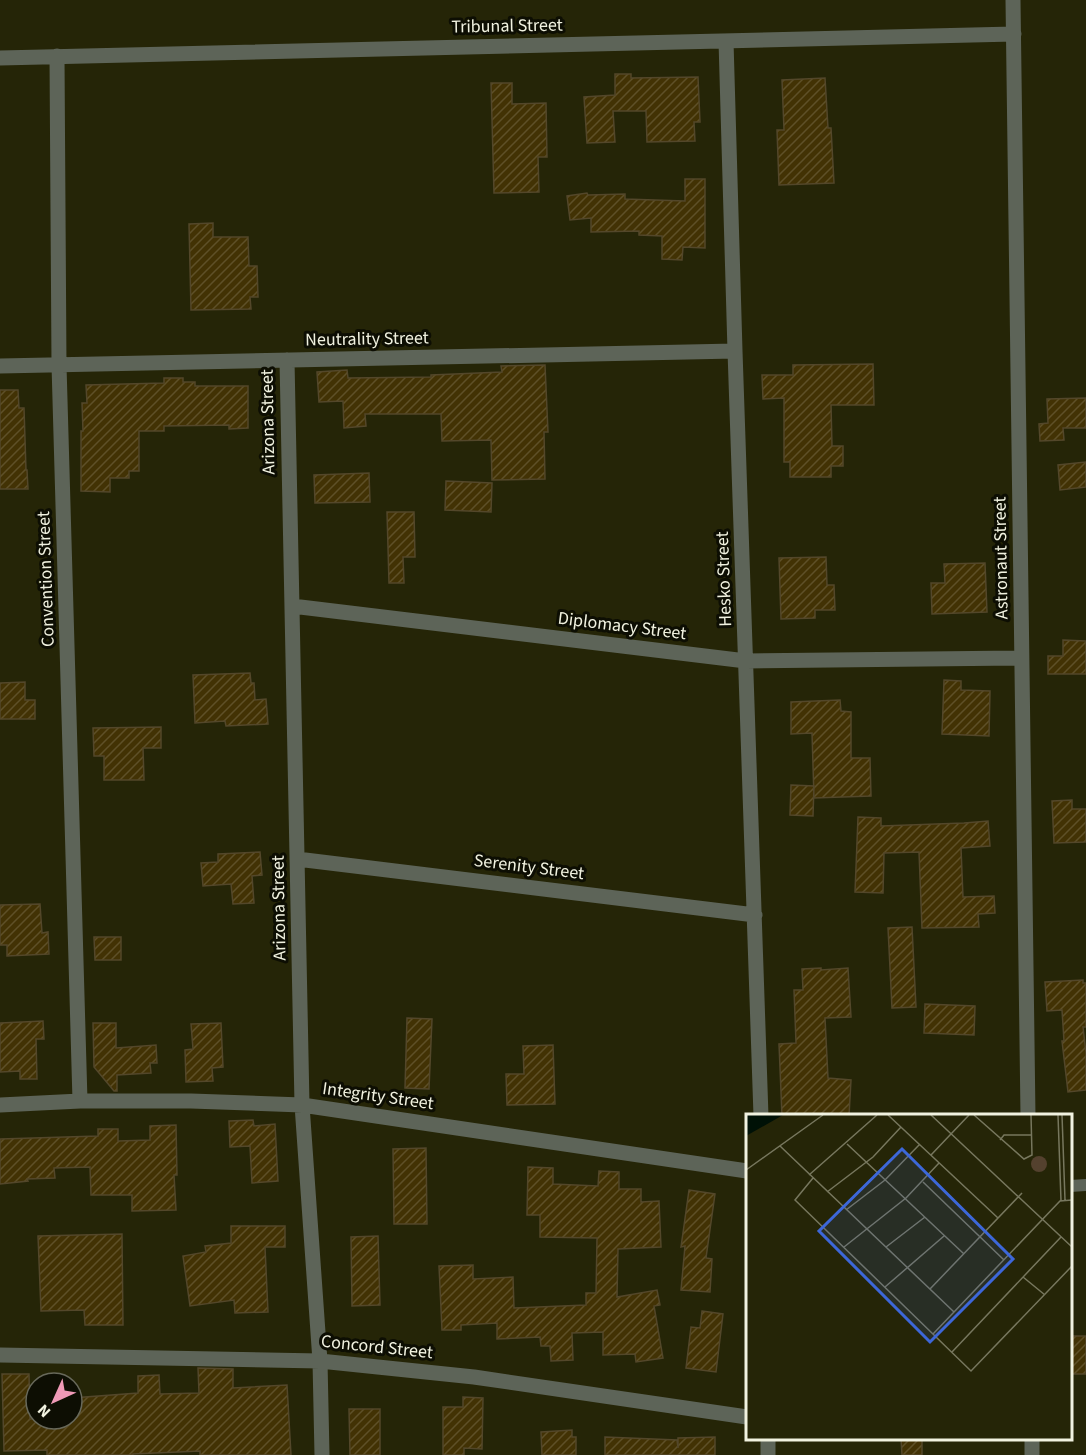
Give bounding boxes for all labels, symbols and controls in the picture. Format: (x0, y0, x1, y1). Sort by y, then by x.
street label: Tribunal Street (451, 13, 563, 39)
street label: Neutrality Street (305, 325, 429, 353)
street label: Arizona Street (255, 369, 281, 475)
street label: Astronaut Street (987, 496, 1015, 620)
street label: Convention Street (31, 511, 61, 647)
street label: Hesko Street (710, 531, 738, 627)
street label: Diplomacy Street (556, 606, 688, 646)
street label: Serenity Street (472, 848, 586, 886)
street label: Arizona Street (266, 855, 292, 961)
street label: Integrity Street (321, 1076, 435, 1116)
inset map (746, 1114, 1071, 1440)
street label: Concord Street (320, 1329, 434, 1365)
north arrow (24, 1371, 84, 1431)
text: N (33, 1399, 56, 1422)

